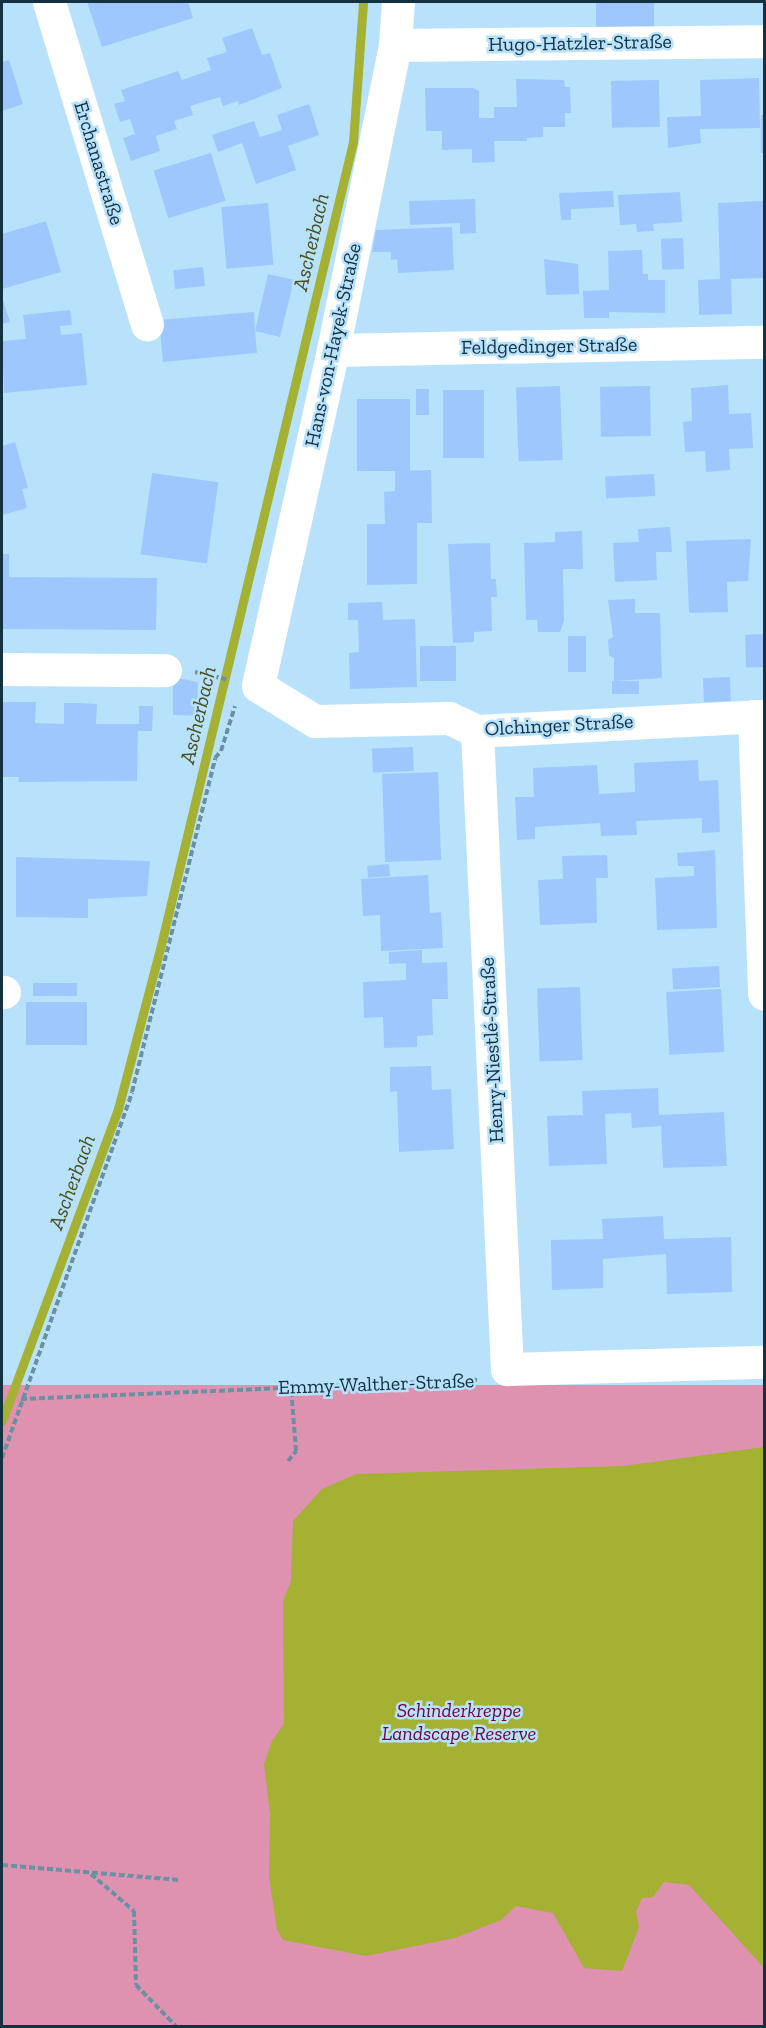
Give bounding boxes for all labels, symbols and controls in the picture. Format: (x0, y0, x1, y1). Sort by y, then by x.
street label: Hugo-Hatzler-Straße (488, 29, 672, 57)
street label: Erchanastraße (69, 98, 129, 228)
water label: Ascherbach (288, 191, 334, 293)
street label: Hans-von-Hayek-Straße (300, 241, 366, 449)
street label: Feldgedinger Straße (460, 332, 638, 360)
water label: Ascherbach (175, 664, 221, 766)
street label: Olchinger Straße (484, 709, 634, 741)
street label: Henry-Niestlé-Straße (475, 957, 509, 1143)
water label: Ascherbach (43, 1131, 101, 1233)
street label: Emmy-Walther-Straße (277, 1369, 475, 1399)
park label: Schinderkreppe Landscape Reserve (382, 1699, 536, 1746)

